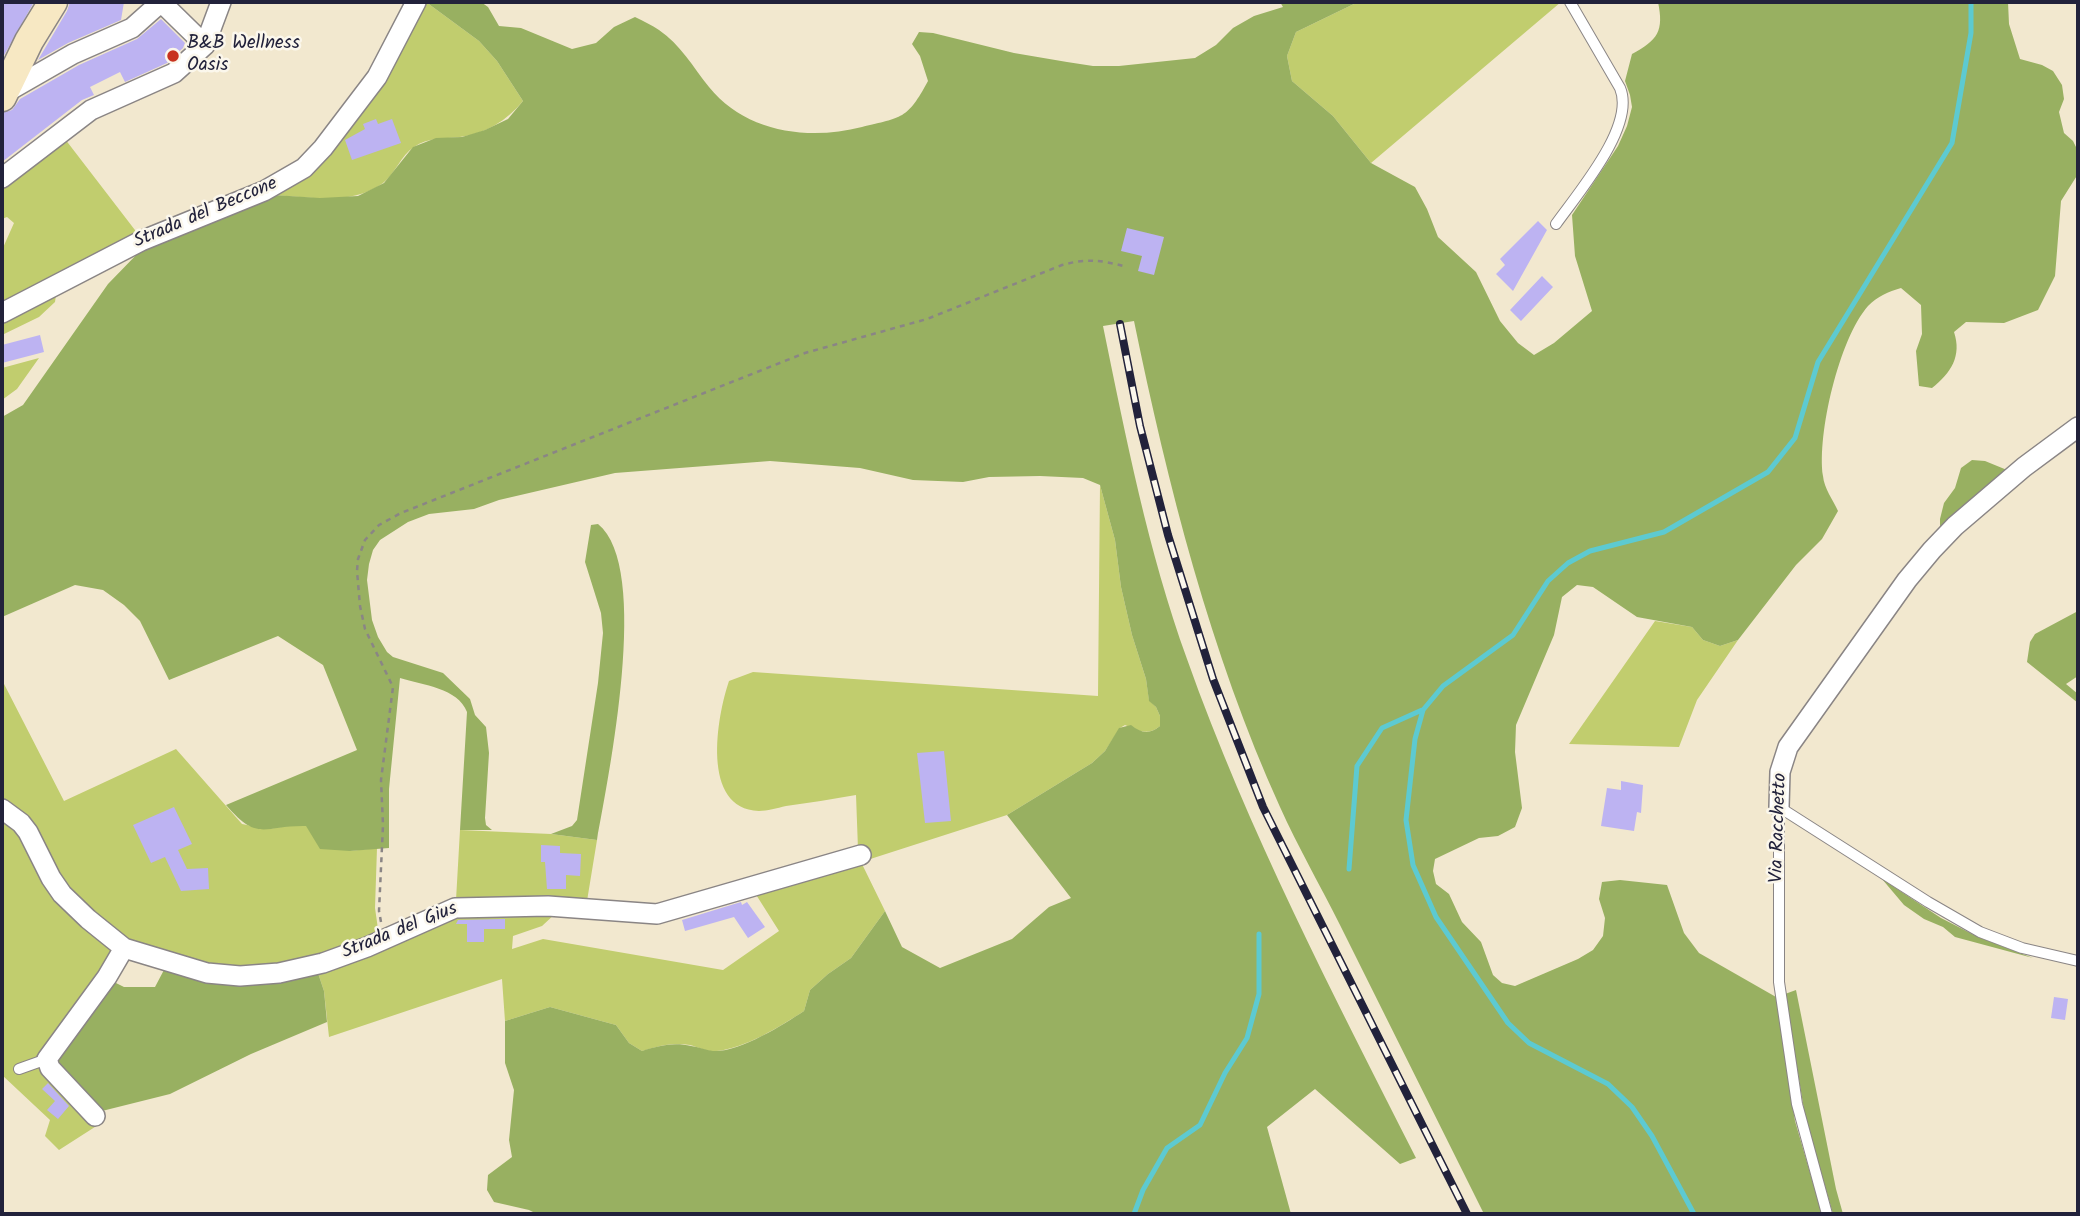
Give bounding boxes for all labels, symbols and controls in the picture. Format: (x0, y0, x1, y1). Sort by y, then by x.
place label: B&B Wellness Oasis (187, 34, 300, 78)
marker: B&B Wellness Oasis (165, 48, 181, 64)
street label: Strada del Beccone (131, 173, 281, 255)
street label: Via Racchetto (1767, 773, 1793, 883)
street label: Strada del Gius (339, 899, 461, 965)

